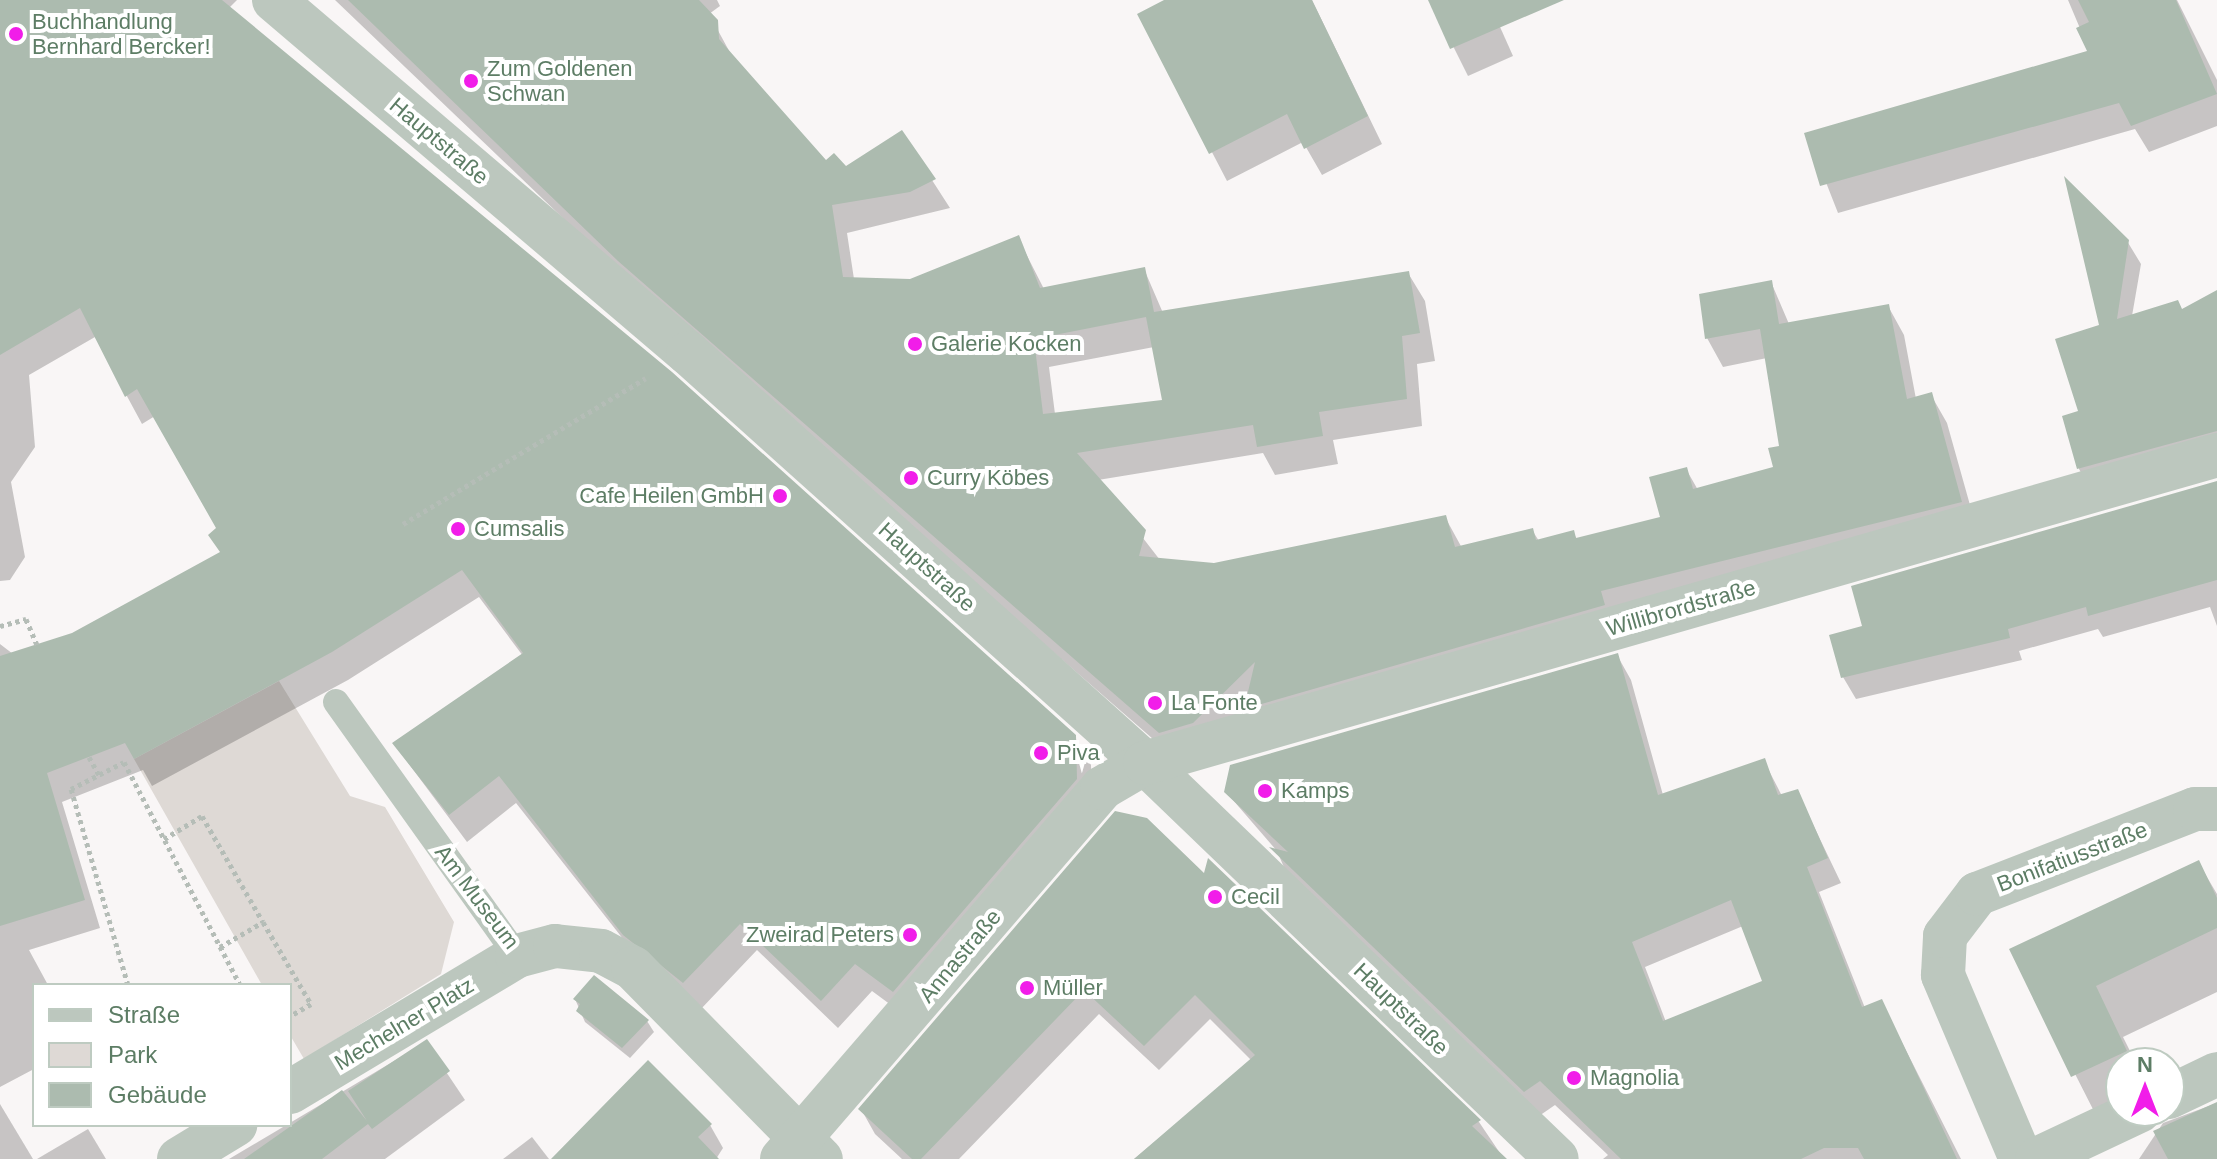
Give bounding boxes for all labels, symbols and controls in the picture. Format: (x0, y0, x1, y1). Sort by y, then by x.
place label: Buchhandlung Bernhard Bercker! (32, 8, 211, 60)
marker: Buchhandlung Bernhard Bercker! (7, 25, 25, 43)
place label: Zum Goldenen Schwan (487, 55, 633, 106)
marker: Zum Goldenen Schwan (462, 72, 480, 90)
street label: Hauptstraße (384, 92, 494, 190)
place label: Galerie Kocken (931, 331, 1081, 357)
marker: Galerie Kocken (906, 335, 924, 353)
place label: Curry Köbes (927, 465, 1049, 491)
marker: Curry Köbes (902, 469, 920, 487)
place label: Cafe Heilen GmbH (579, 483, 764, 509)
marker: Cafe Heilen GmbH (771, 487, 789, 505)
place label: Cumsalis (474, 516, 564, 542)
street label: Hauptstraße (873, 517, 981, 617)
marker: Cumsalis (449, 520, 467, 538)
street label: Willibrordstraße (1603, 574, 1759, 642)
place label: La Fonte (1171, 690, 1258, 716)
marker: La Fonte (1146, 694, 1164, 712)
place label: Piva (1057, 740, 1100, 766)
marker: Piva (1032, 744, 1050, 762)
place label: Kamps (1281, 778, 1349, 804)
marker: Kamps (1256, 782, 1274, 800)
street label: Bonifatiusstraße (1993, 816, 2151, 898)
street label: Am Museum (429, 840, 525, 954)
place label: Cecil (1231, 884, 1280, 910)
marker: Cecil (1206, 888, 1224, 906)
street label: Annastraße (913, 904, 1007, 1008)
place label: Zweirad Peters (746, 922, 894, 948)
marker: Zweirad Peters (901, 926, 919, 944)
street label: Hauptstraße (1348, 957, 1454, 1061)
street label: Mechelner Platz (330, 972, 478, 1076)
place label: Müller (1043, 975, 1103, 1001)
marker: Müller (1018, 979, 1036, 997)
legend (32, 983, 292, 1127)
text: Straße (108, 1001, 180, 1028)
text: Park (108, 1041, 157, 1068)
north arrow (2105, 1047, 2185, 1127)
text: N (2137, 1052, 2153, 1077)
place label: Magnolia (1590, 1065, 1679, 1091)
marker: Magnolia (1565, 1069, 1583, 1087)
text: Gebäude (108, 1081, 207, 1108)

